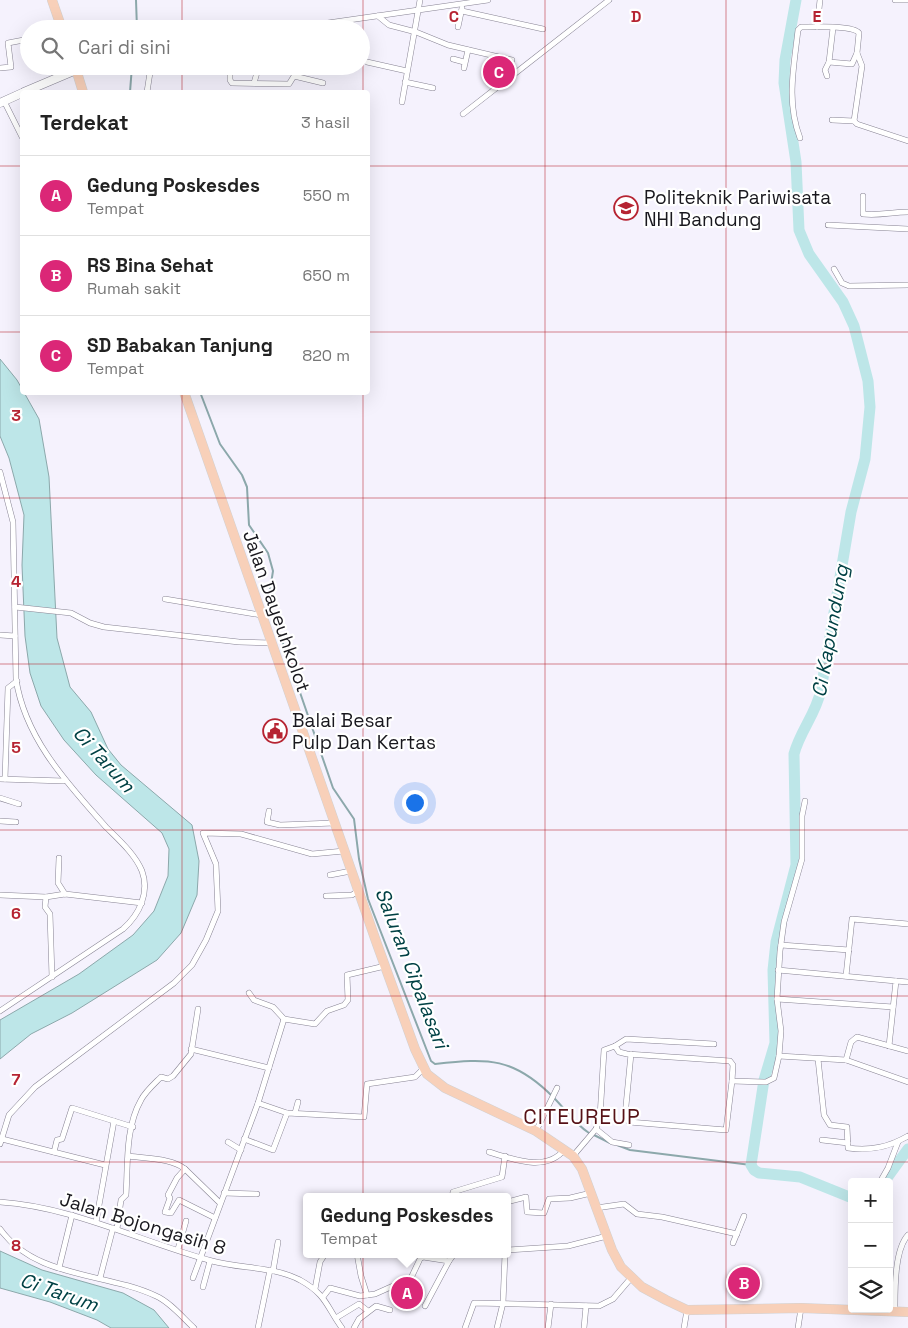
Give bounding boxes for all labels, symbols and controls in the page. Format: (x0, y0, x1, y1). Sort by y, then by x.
text: C (449, 6, 459, 27)
text: D (631, 6, 641, 27)
text: E (813, 6, 822, 27)
search box (20, 20, 370, 75)
icon: search (38, 34, 66, 62)
text: Cari di sini (78, 35, 171, 60)
pin: C (483, 53, 515, 91)
text: Terdekat (40, 109, 129, 136)
text: 3 hasil (301, 112, 350, 133)
text: Gedung Poskesdes (87, 173, 260, 198)
text: A (51, 185, 61, 206)
text: 550 m (303, 185, 350, 206)
place label: Politeknik Pariwisata NHI Bandung (644, 185, 831, 232)
school or university icon: Politeknik Pariwisata NHI Bandung (613, 195, 639, 221)
text: Tempat (87, 198, 144, 219)
text: RS Bina Sehat (87, 253, 214, 278)
text: B (51, 265, 61, 286)
text: 650 m (302, 265, 350, 286)
text: Rumah sakit (87, 278, 181, 299)
text: SD Babakan Tanjung (87, 333, 273, 358)
text: C (51, 345, 61, 366)
text: 820 m (302, 345, 350, 366)
text: Tempat (87, 358, 144, 379)
text: 3 (11, 405, 21, 426)
street label: Jalan Dayeuhkolot (237, 527, 316, 695)
water label: Ci Kapundung (806, 562, 855, 699)
text: 4 (11, 571, 21, 592)
place label: Balai Besar Pulp Dan Kertas (292, 708, 436, 755)
public building icon: Balai Besar Pulp Dan Kertas (262, 718, 288, 744)
water label: Ci Tarum (67, 720, 141, 798)
text: 5 (11, 737, 21, 758)
your location (402, 790, 428, 816)
water label: Saluran Cipalasari (369, 884, 455, 1054)
text: 6 (11, 903, 21, 924)
text: 7 (12, 1069, 21, 1090)
district label: CITEUREUP (523, 1103, 641, 1130)
map controls (848, 1178, 893, 1313)
button: + (848, 1178, 893, 1223)
street label: Jalan Bojongasih 8 (57, 1186, 229, 1261)
popup (303, 1193, 511, 1258)
text: Gedung Poskesdes (321, 1203, 493, 1228)
button: − (848, 1223, 893, 1268)
text: Tempat (321, 1228, 378, 1249)
text: 8 (11, 1235, 21, 1256)
pin: B (728, 1264, 760, 1302)
water label: Ci Tarum (17, 1267, 102, 1318)
button: layers (848, 1268, 893, 1313)
pin: A (391, 1274, 423, 1312)

